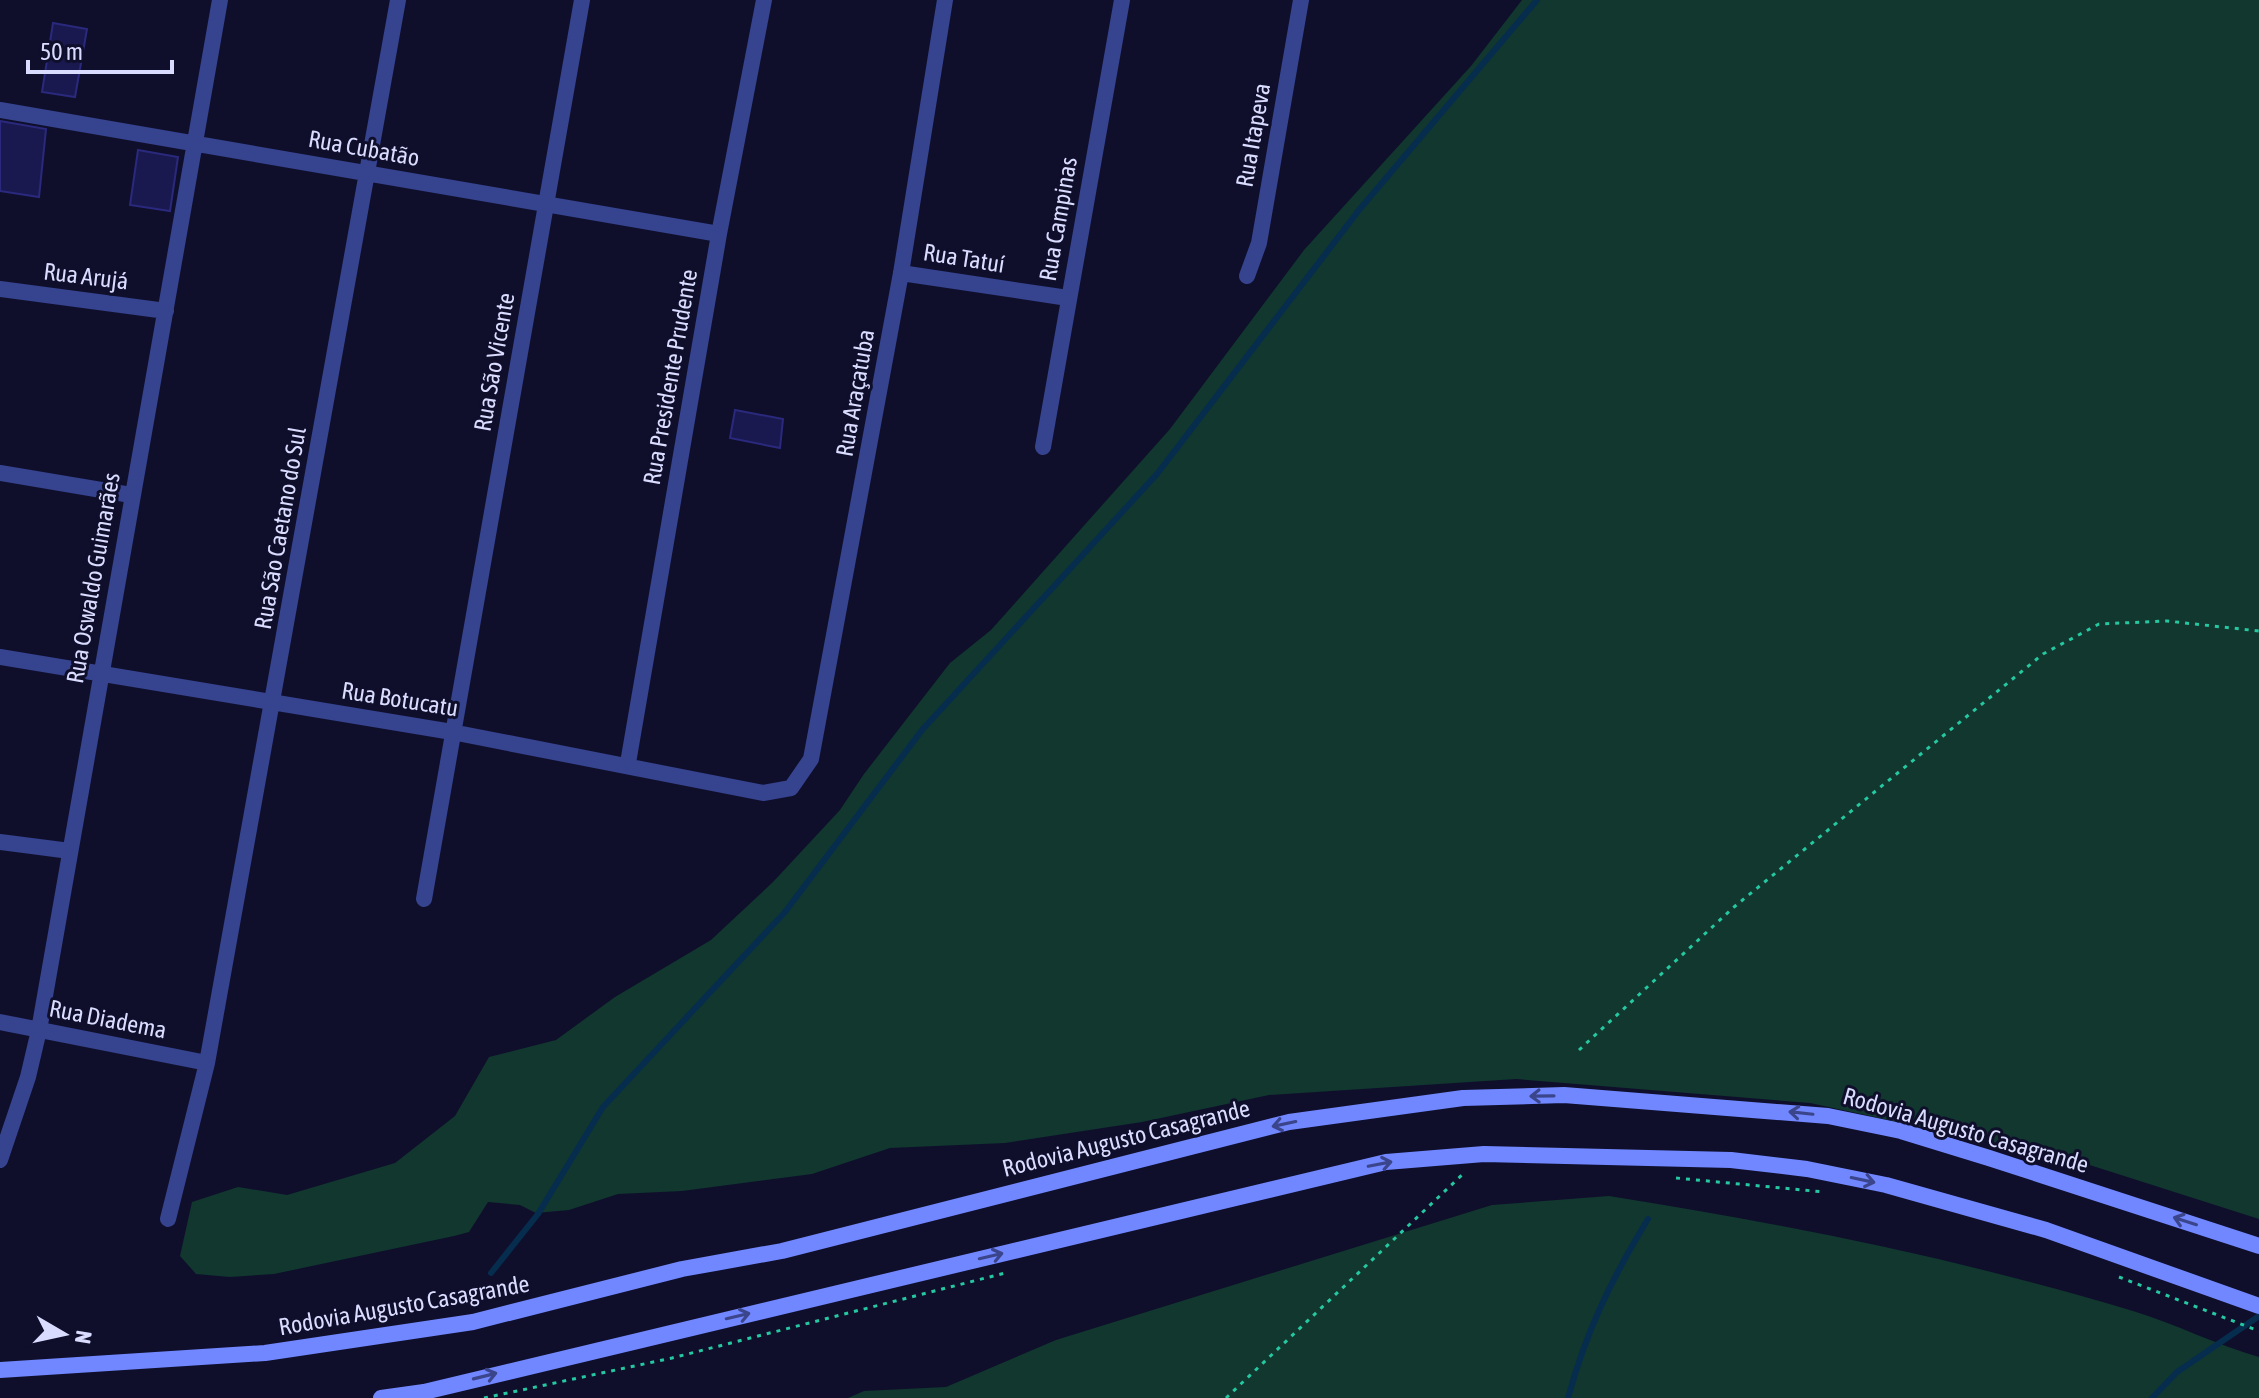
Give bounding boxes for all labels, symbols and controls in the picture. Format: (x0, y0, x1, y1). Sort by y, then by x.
scale bar (28, 24, 172, 74)
text: 50 m (40, 38, 83, 65)
street label: Rua Itapeva (1231, 81, 1275, 189)
street label: Rua Cubatão (306, 125, 422, 171)
street label: Rua Campinas (1034, 155, 1082, 283)
street label: Rua Tatuí (921, 238, 1007, 278)
street label: Rua Arujá (42, 257, 130, 295)
street label: Rua Presidente Prudente (638, 267, 702, 487)
street label: Rua São Vicente (469, 291, 519, 433)
street label: Rua Araçatuba (831, 327, 879, 459)
street label: Rua São Caetano do Sul (249, 424, 311, 631)
street label: Rua Oswaldo Guimarães (61, 471, 125, 685)
street label: Rua Botucatu (340, 676, 460, 722)
street label: Rua Diadema (47, 994, 169, 1044)
street label: Rodovia Augusto Casagrande (1840, 1082, 2092, 1178)
one-way arrow (1529, 1088, 1556, 1103)
street label: Rodovia Augusto Casagrande (999, 1094, 1253, 1182)
one-way arrow (1788, 1106, 1815, 1121)
one-way arrow (1271, 1117, 1297, 1132)
one-way arrow (1367, 1156, 1392, 1171)
one-way arrow (1850, 1174, 1876, 1189)
one-way arrow (2173, 1212, 2198, 1227)
one-way arrow (977, 1248, 1003, 1263)
street label: Rodovia Augusto Casagrande (277, 1270, 531, 1340)
north arrow (24, 1294, 104, 1374)
one-way arrow (724, 1308, 750, 1323)
text: N (70, 1329, 98, 1346)
one-way arrow (472, 1368, 497, 1383)

